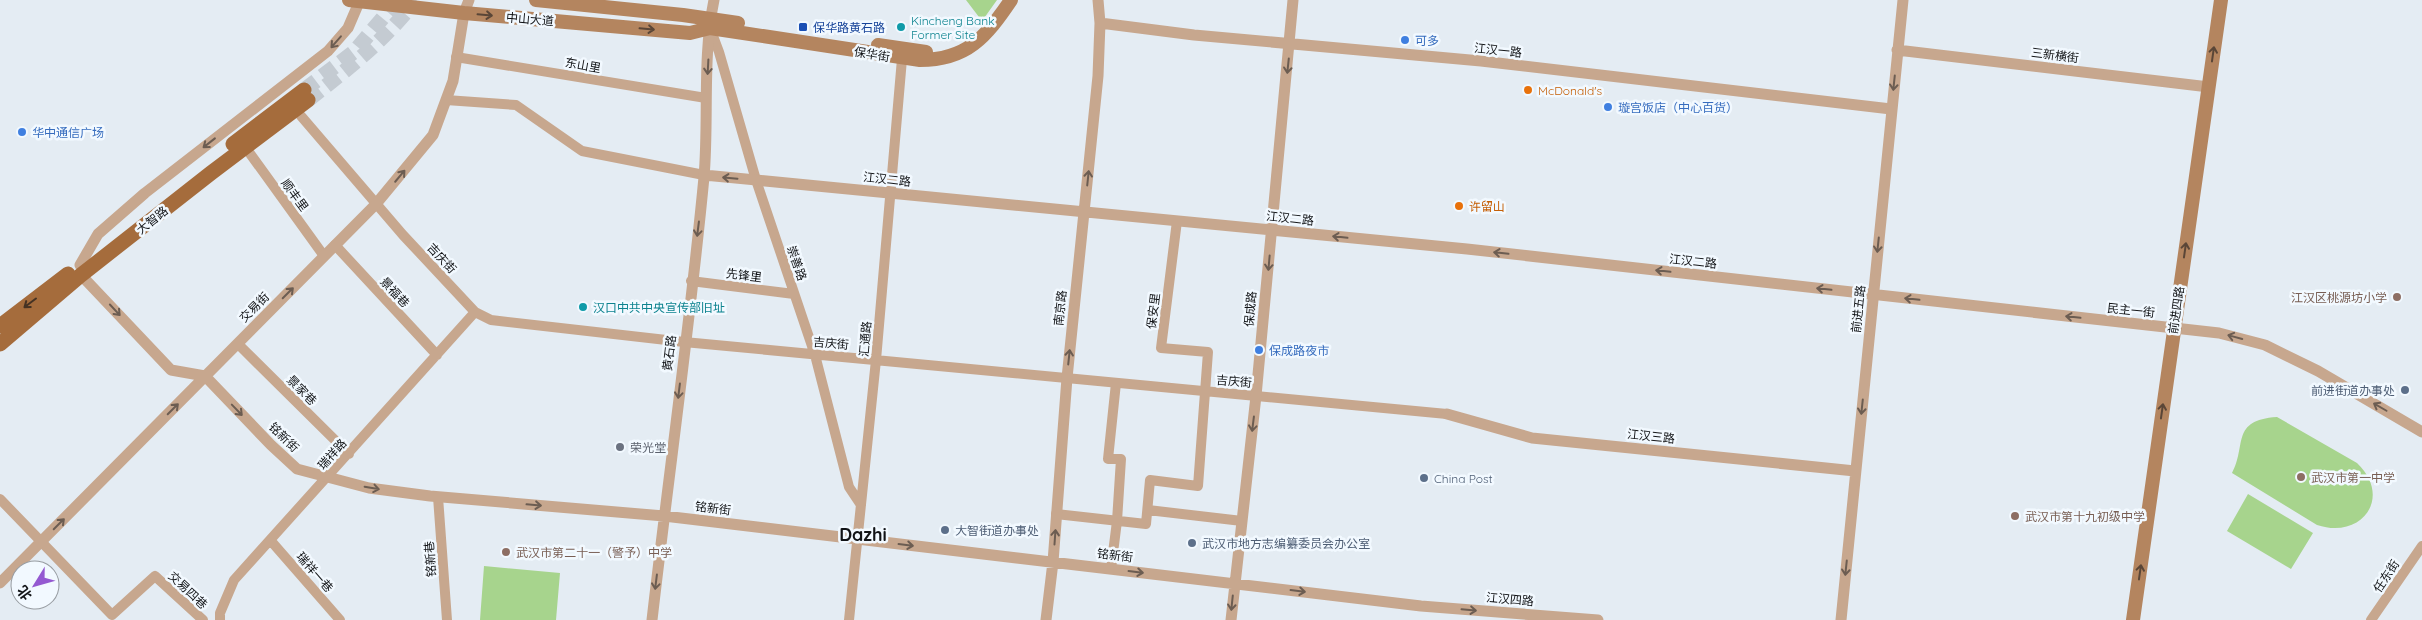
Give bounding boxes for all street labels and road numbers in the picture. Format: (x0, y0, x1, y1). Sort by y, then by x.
street label: 中山大道 (505, 9, 555, 29)
street label: 江汉一路 (1473, 40, 1523, 60)
street label: 保华街 (853, 44, 891, 64)
street label: 三新横街 (2030, 45, 2080, 65)
street label: 东山里 (564, 54, 602, 76)
street label: 江汉二路 (862, 169, 912, 189)
street label: 顺丰里 (278, 176, 312, 214)
street label: 大智路 (133, 203, 171, 237)
street label: 江汉二路 (1265, 208, 1315, 228)
street label: 吉庆街 (424, 240, 460, 276)
street label: 崇善路 (784, 244, 810, 282)
street label: 江汉二路 (1668, 251, 1718, 271)
street label: 先锋里 (725, 265, 763, 285)
street label: 景福巷 (377, 274, 413, 310)
street label: 前进五路 (1848, 284, 1868, 334)
street label: 前进四路 (2165, 285, 2187, 335)
street label: 交易街 (236, 289, 272, 325)
street label: 南京路 (1051, 289, 1069, 327)
street label: 保成路 (1241, 290, 1259, 328)
street label: 保安里 (1143, 292, 1163, 330)
street label: 民主一街 (2106, 300, 2156, 320)
street label: 汇通路 (856, 320, 874, 358)
street label: 黄石路 (659, 334, 679, 372)
street label: 吉庆街 (812, 334, 850, 352)
street label: 景家巷 (284, 372, 320, 408)
street label: 吉庆街 (1215, 372, 1253, 390)
street label: 铭新街 (266, 419, 302, 455)
street label: 江汉三路 (1626, 426, 1676, 446)
street label: 瑞祥路 (314, 436, 350, 472)
street label: 铭新街 (694, 498, 732, 518)
street label: 铭新巷 (421, 541, 439, 577)
street label: 铭新街 (1096, 545, 1134, 565)
street label: 瑞祥一巷 (294, 549, 336, 595)
street label: 任东街 (2370, 557, 2402, 595)
street label: 交易四巷 (165, 568, 211, 612)
street label: 江汉四路 (1485, 589, 1535, 609)

